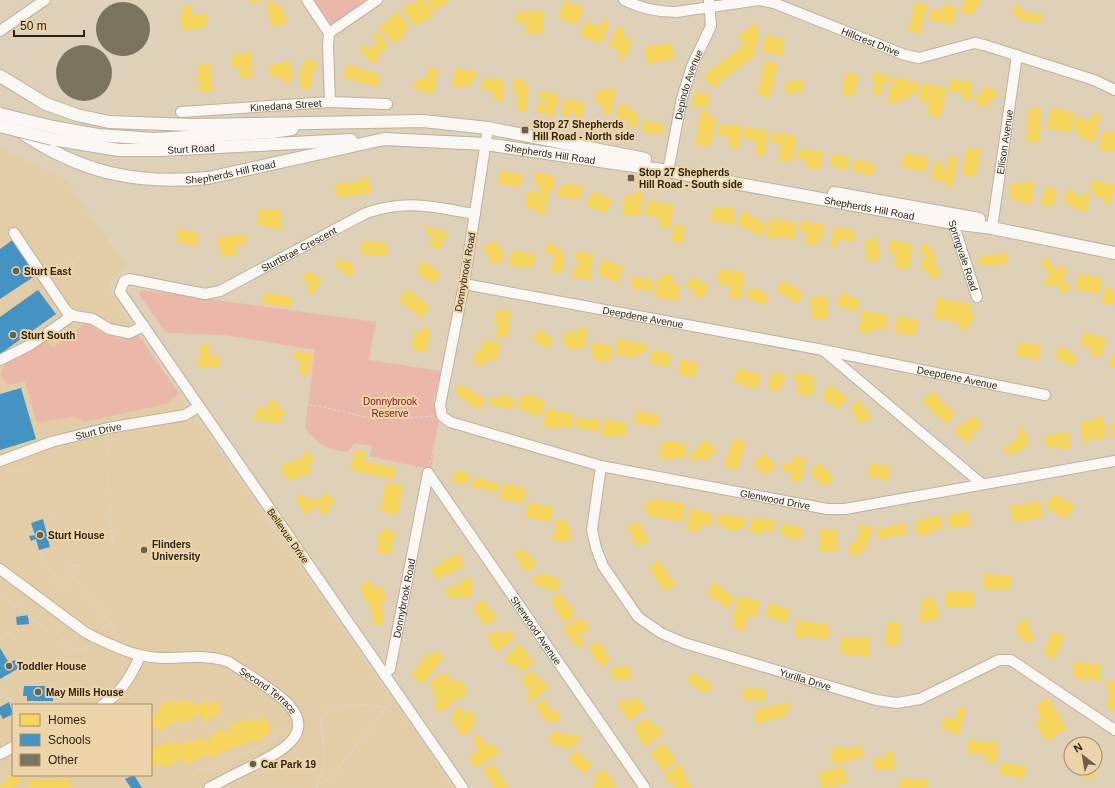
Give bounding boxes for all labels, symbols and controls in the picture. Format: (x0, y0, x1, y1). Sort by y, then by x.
scale bar (14, 12, 84, 38)
text: 50 m (20, 19, 47, 33)
street label: Hillcrest Drive (840, 25, 902, 58)
street label: Depindo Avenue (672, 47, 705, 121)
street label: Kinedana Street (250, 97, 322, 113)
street label: Ellison Avenue (994, 108, 1015, 175)
place label: Stop 27 Shepherds Hill Road - North side (533, 119, 635, 142)
marker: Stop 27 Shepherds Hill Road - North side (520, 125, 530, 135)
street label: Shepherds Hill Road (504, 141, 596, 166)
street label: Sturt Road (167, 142, 215, 155)
street label: Shepherds Hill Road (185, 158, 276, 185)
place label: Stop 27 Shepherds Hill Road - South side (639, 167, 743, 190)
marker: Stop 27 Shepherds Hill Road - South side (626, 173, 636, 183)
street label: Shepherds Hill Road (823, 194, 915, 221)
street label: Springvale Road (947, 218, 980, 292)
street label: Sturtbrae Crescent (259, 224, 338, 274)
street label: Donnybrook Road (453, 231, 477, 313)
marker: Sturt East (11, 266, 21, 276)
place label: Sturt East (24, 266, 72, 277)
street label: Deepdene Avenue (602, 304, 685, 330)
marker: Sturt South (8, 330, 18, 340)
place label: Sturt South (21, 330, 75, 341)
street label: Deepdene Avenue (916, 364, 999, 391)
park label: Donnybrook Reserve (363, 396, 418, 419)
street label: Sturt Drive (74, 420, 123, 441)
street label: Glenwood Drive (739, 487, 812, 511)
street label: Bellevue Drive (265, 506, 311, 566)
marker: Sturt House (35, 530, 45, 540)
place label: Sturt House (48, 530, 105, 541)
place label: Flinders University (152, 539, 201, 562)
marker: Flinders University (139, 545, 149, 555)
street label: Donnybrook Road (391, 557, 417, 639)
street label: Sherwood Avenue (509, 594, 564, 667)
marker: Toddler House (4, 661, 14, 671)
place label: Toddler House (17, 661, 87, 672)
street label: Second Terrace (237, 665, 300, 716)
street label: Yurilla Drive (778, 666, 833, 692)
marker: May Mills House (33, 687, 43, 697)
place label: May Mills House (46, 687, 124, 698)
legend (12, 704, 152, 776)
text: Homes (48, 713, 86, 727)
text: Schools (48, 733, 91, 747)
north arrow (1063, 736, 1103, 776)
text: N (1071, 740, 1084, 755)
text: Other (48, 753, 78, 767)
marker: Car Park 19 (248, 759, 258, 769)
place label: Car Park 19 (261, 759, 316, 770)

